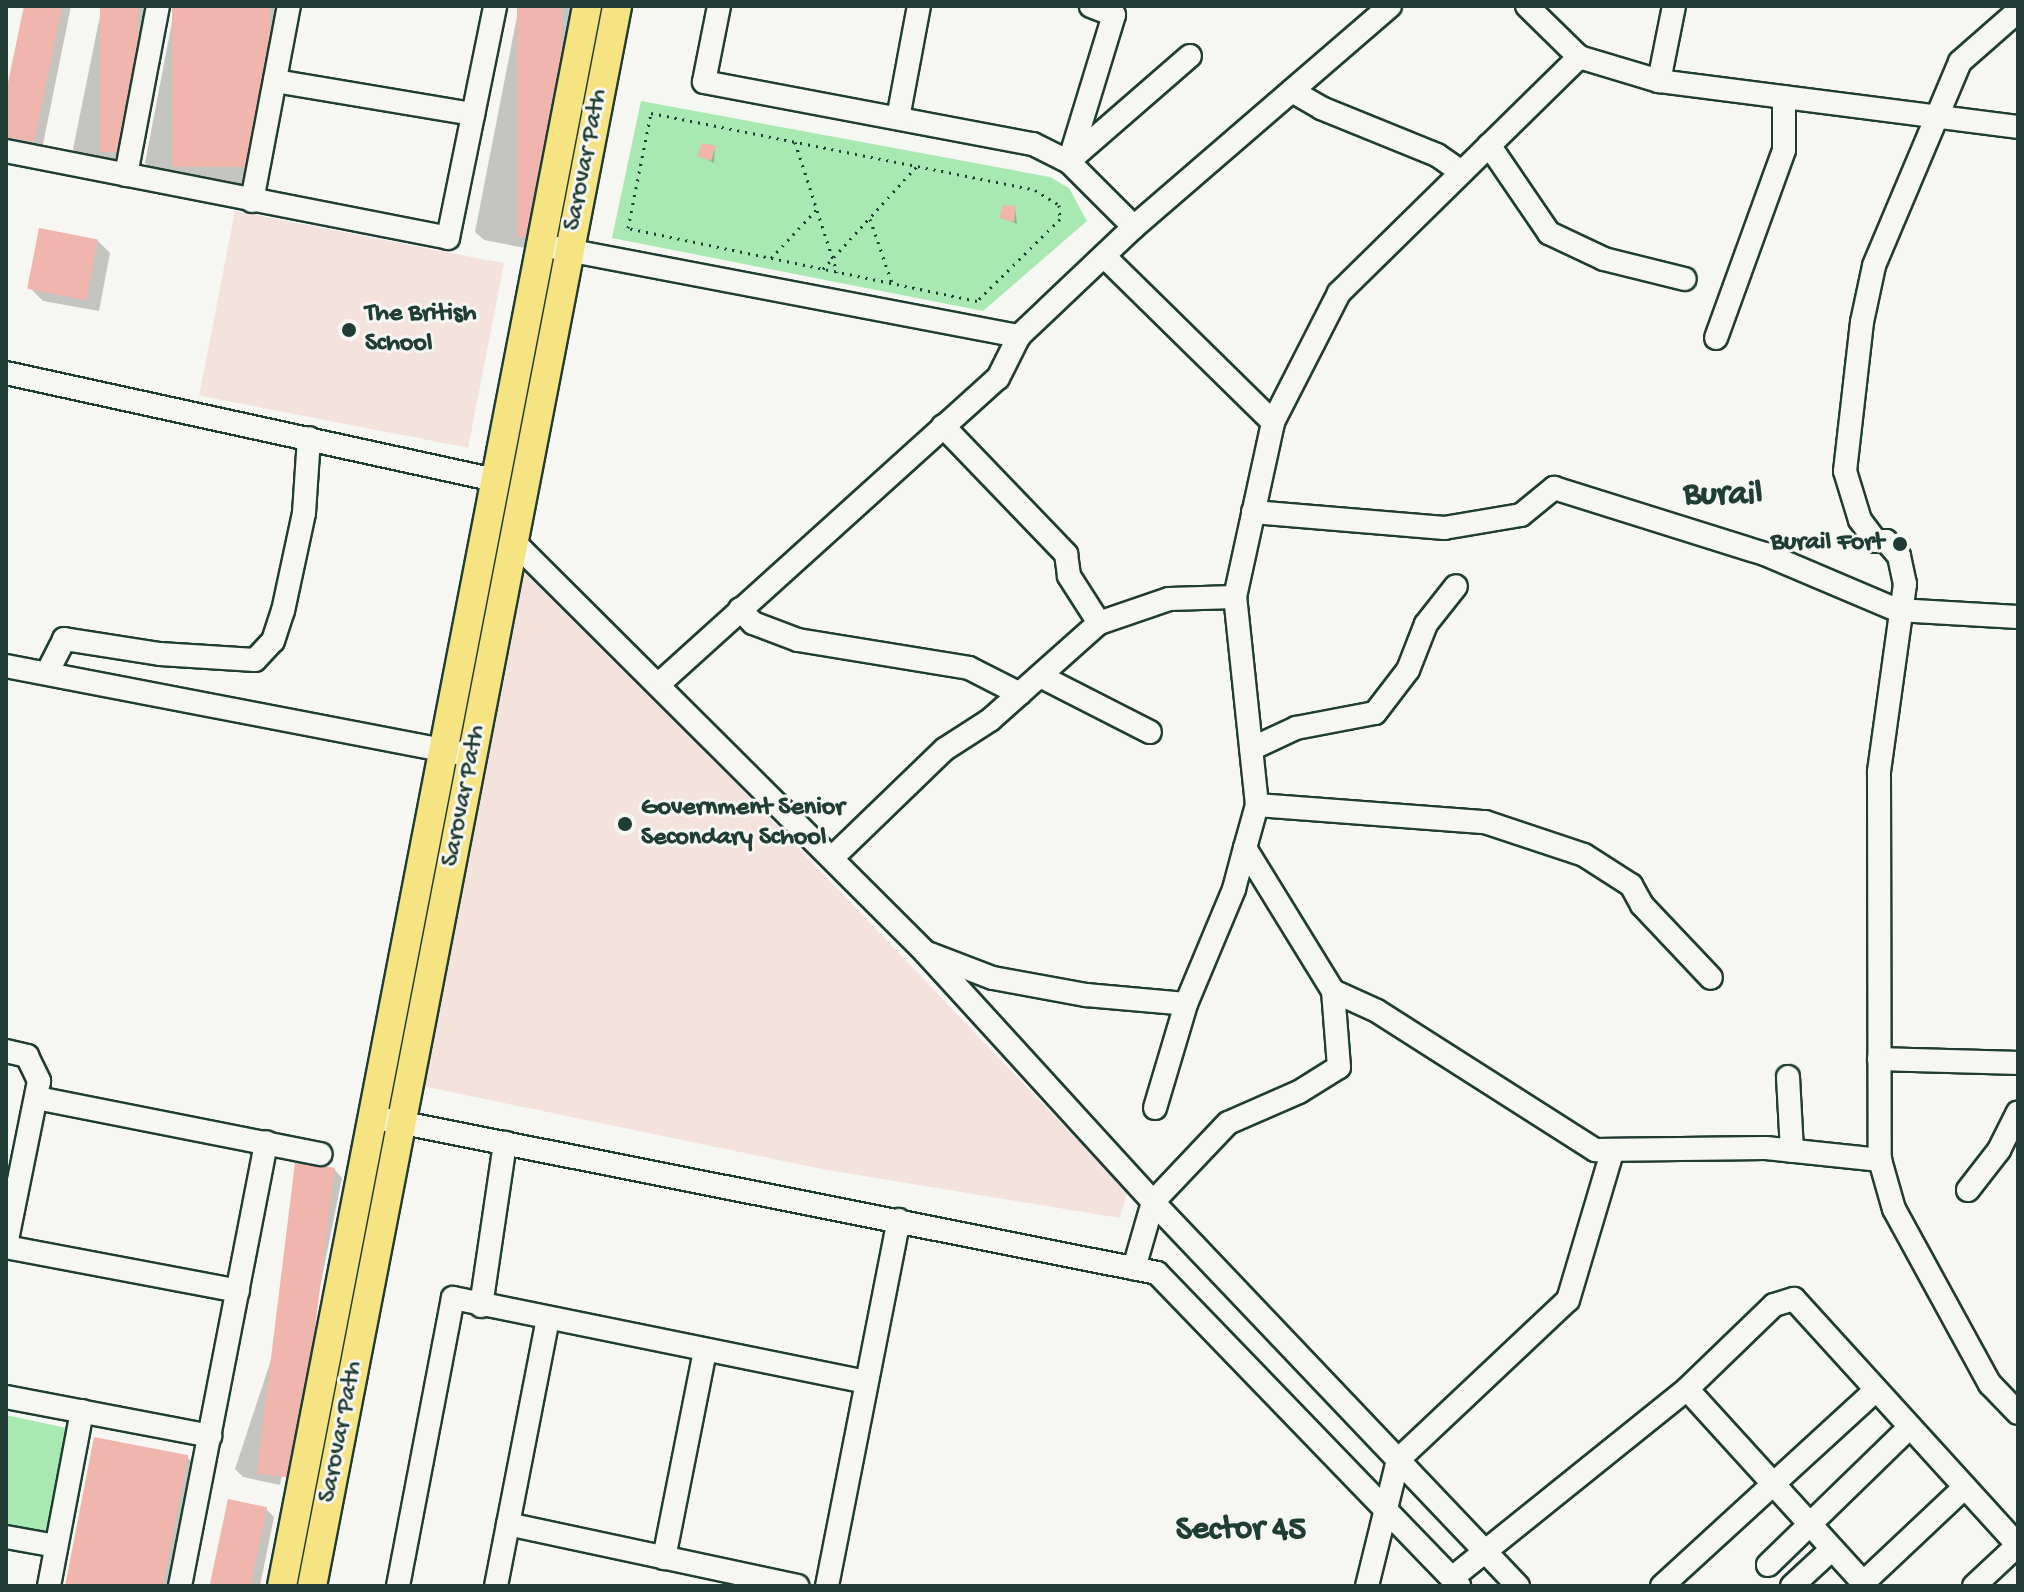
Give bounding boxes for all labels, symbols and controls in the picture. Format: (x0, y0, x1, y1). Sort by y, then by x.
street label: Sarovar Path (558, 86, 616, 234)
place label: The British School (365, 299, 476, 360)
marker: The British School (340, 321, 358, 339)
district label: Burail (1683, 477, 1763, 517)
place label: Burail Fort (1771, 528, 1884, 560)
marker: Burail Fort (1891, 535, 1909, 553)
street label: Sarovar Path (436, 722, 494, 870)
place label: Government Senior Secondary School (641, 793, 845, 854)
marker: Government Senior Secondary School (616, 815, 634, 833)
street label: Sarovar Path (313, 1358, 371, 1506)
district label: Sector 45 (1176, 1512, 1306, 1552)

